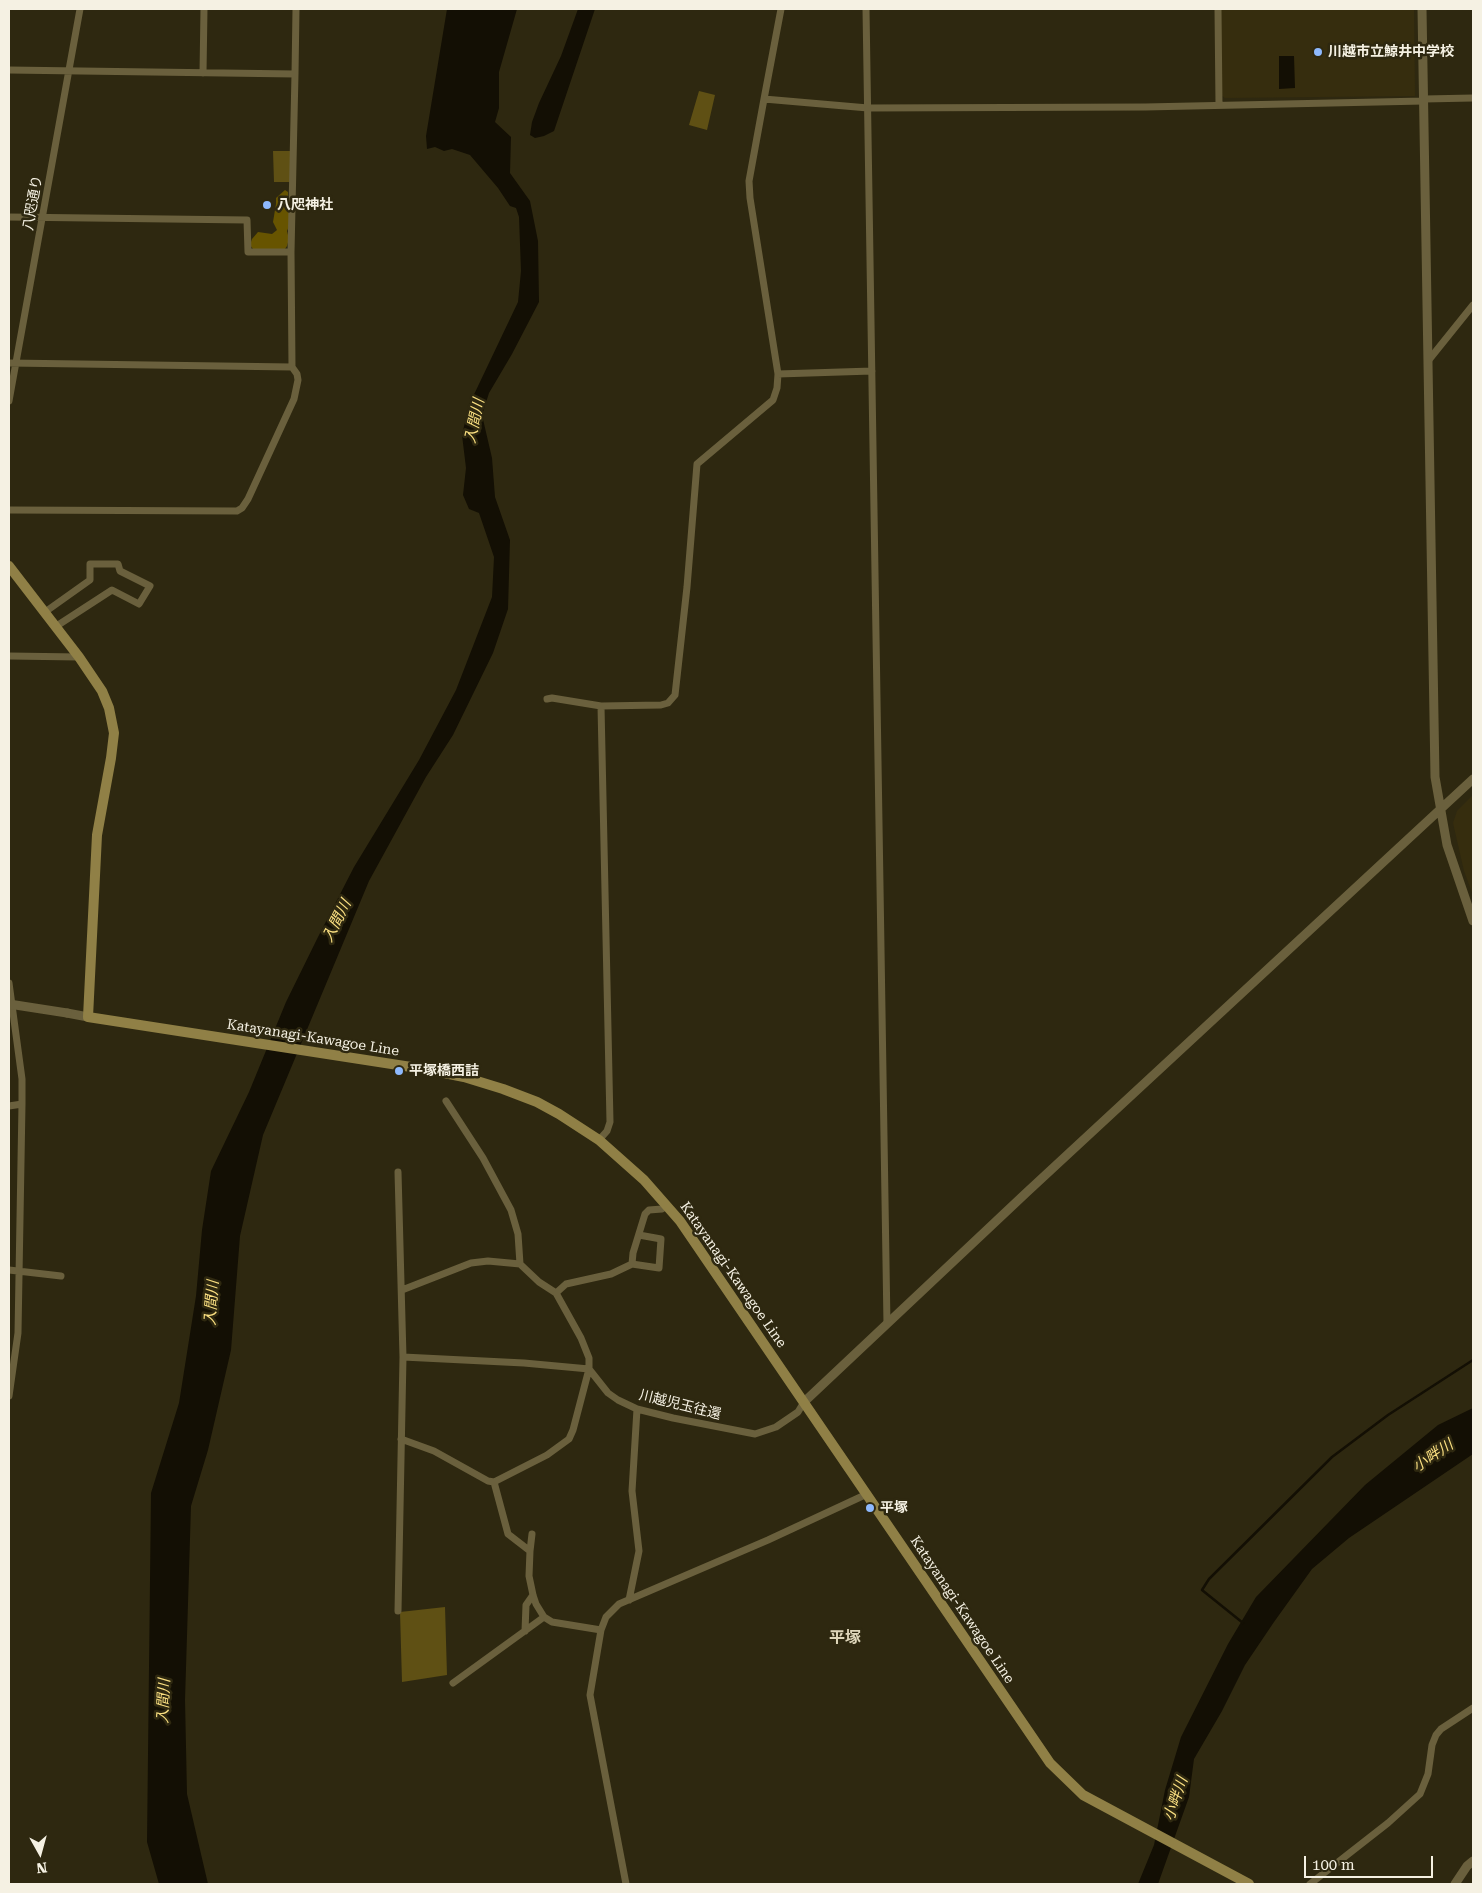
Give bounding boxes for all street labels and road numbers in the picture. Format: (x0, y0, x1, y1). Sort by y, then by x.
street label: 八咫通り (20, 174, 46, 232)
street label: Katayanagi-Kawagoe Line (226, 1016, 400, 1060)
street label: Katayanagi-Kawagoe Line (676, 1199, 790, 1351)
street label: 川越児玉往還 (637, 1387, 723, 1423)
street label: Katayanagi-Kawagoe Line (906, 1533, 1018, 1687)

